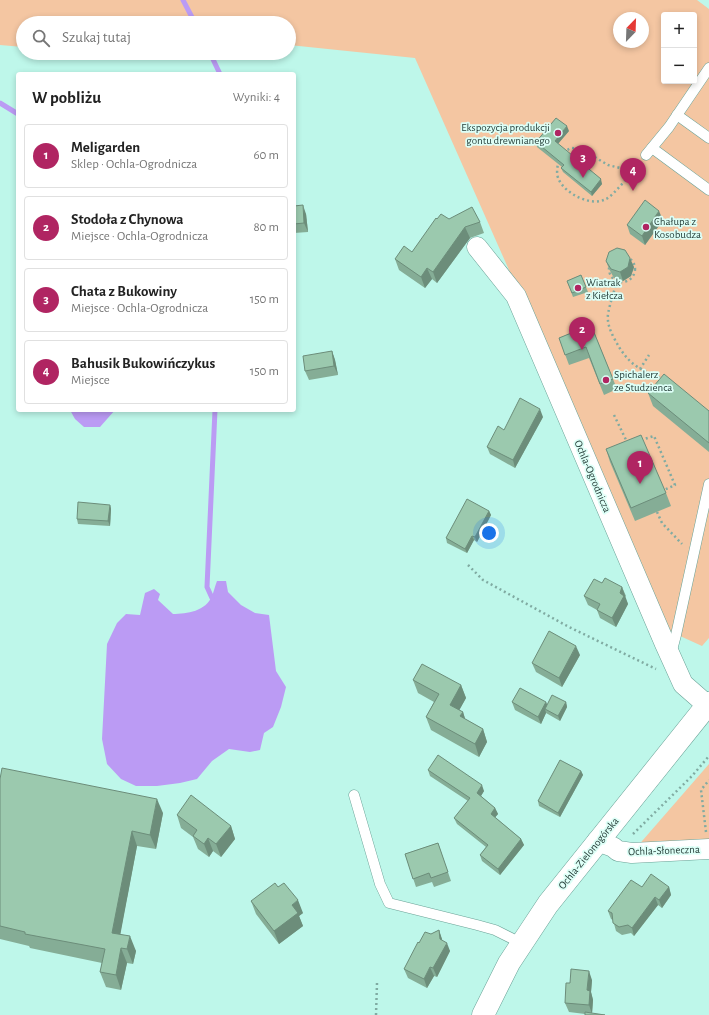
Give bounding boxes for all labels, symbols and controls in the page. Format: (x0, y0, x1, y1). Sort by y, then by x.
north arrow (613, 12, 649, 48)
map controls (661, 12, 697, 84)
button: + (661, 12, 697, 48)
search box (16, 16, 296, 60)
icon: search (30, 27, 52, 49)
text: Szukaj tutaj (62, 30, 131, 45)
button: − (661, 48, 697, 84)
text: W pobliżu (32, 89, 101, 106)
text: Wyniki: 4 (233, 91, 280, 104)
place label: Ekspozycja produkcji gontu drewnianego (461, 122, 550, 146)
marker: Ekspozycja produkcji gontu drewnianego (553, 128, 563, 138)
text: Meligarden (71, 140, 140, 155)
pin: 3 (570, 145, 596, 178)
text: 1 (44, 149, 48, 162)
text: 60 m (253, 149, 279, 162)
text: Sklep · Ochla-Ogrodnicza (71, 158, 197, 171)
pin: 4 (620, 158, 646, 191)
text: Stodoła z Chynowa (71, 212, 184, 227)
place label: Chałupa z Kosobudza (654, 216, 701, 240)
text: 2 (43, 221, 49, 234)
text: 80 m (253, 221, 279, 234)
marker: Chałupa z Kosobudza (641, 222, 651, 232)
text: Miejsce · Ochla-Ogrodnicza (71, 230, 208, 243)
place label: Wiatrak z Kiełcza (586, 277, 623, 301)
marker: Wiatrak z Kiełcza (573, 283, 583, 293)
text: Chata z Bukowiny (71, 284, 177, 299)
text: 3 (43, 293, 49, 306)
text: 150 m (250, 293, 279, 306)
text: Miejsce · Ochla-Ogrodnicza (71, 302, 208, 315)
pin: 2 (569, 317, 595, 350)
text: Bahusik Bukowińczykus (71, 356, 215, 371)
text: 4 (43, 365, 49, 378)
text: 150 m (250, 365, 279, 378)
place label: Spichalerz ze Studzienca (614, 369, 672, 393)
text: Miejsce (71, 374, 110, 387)
marker: Spichalerz ze Studzienca (601, 375, 611, 385)
street label: Ochla-Ogrodnicza (572, 438, 613, 514)
pin: 1 (627, 451, 653, 484)
your location (479, 523, 499, 543)
street label: Ochla-Zielonogórska (556, 815, 621, 891)
street label: Ochla-Słoneczna (628, 844, 700, 857)

